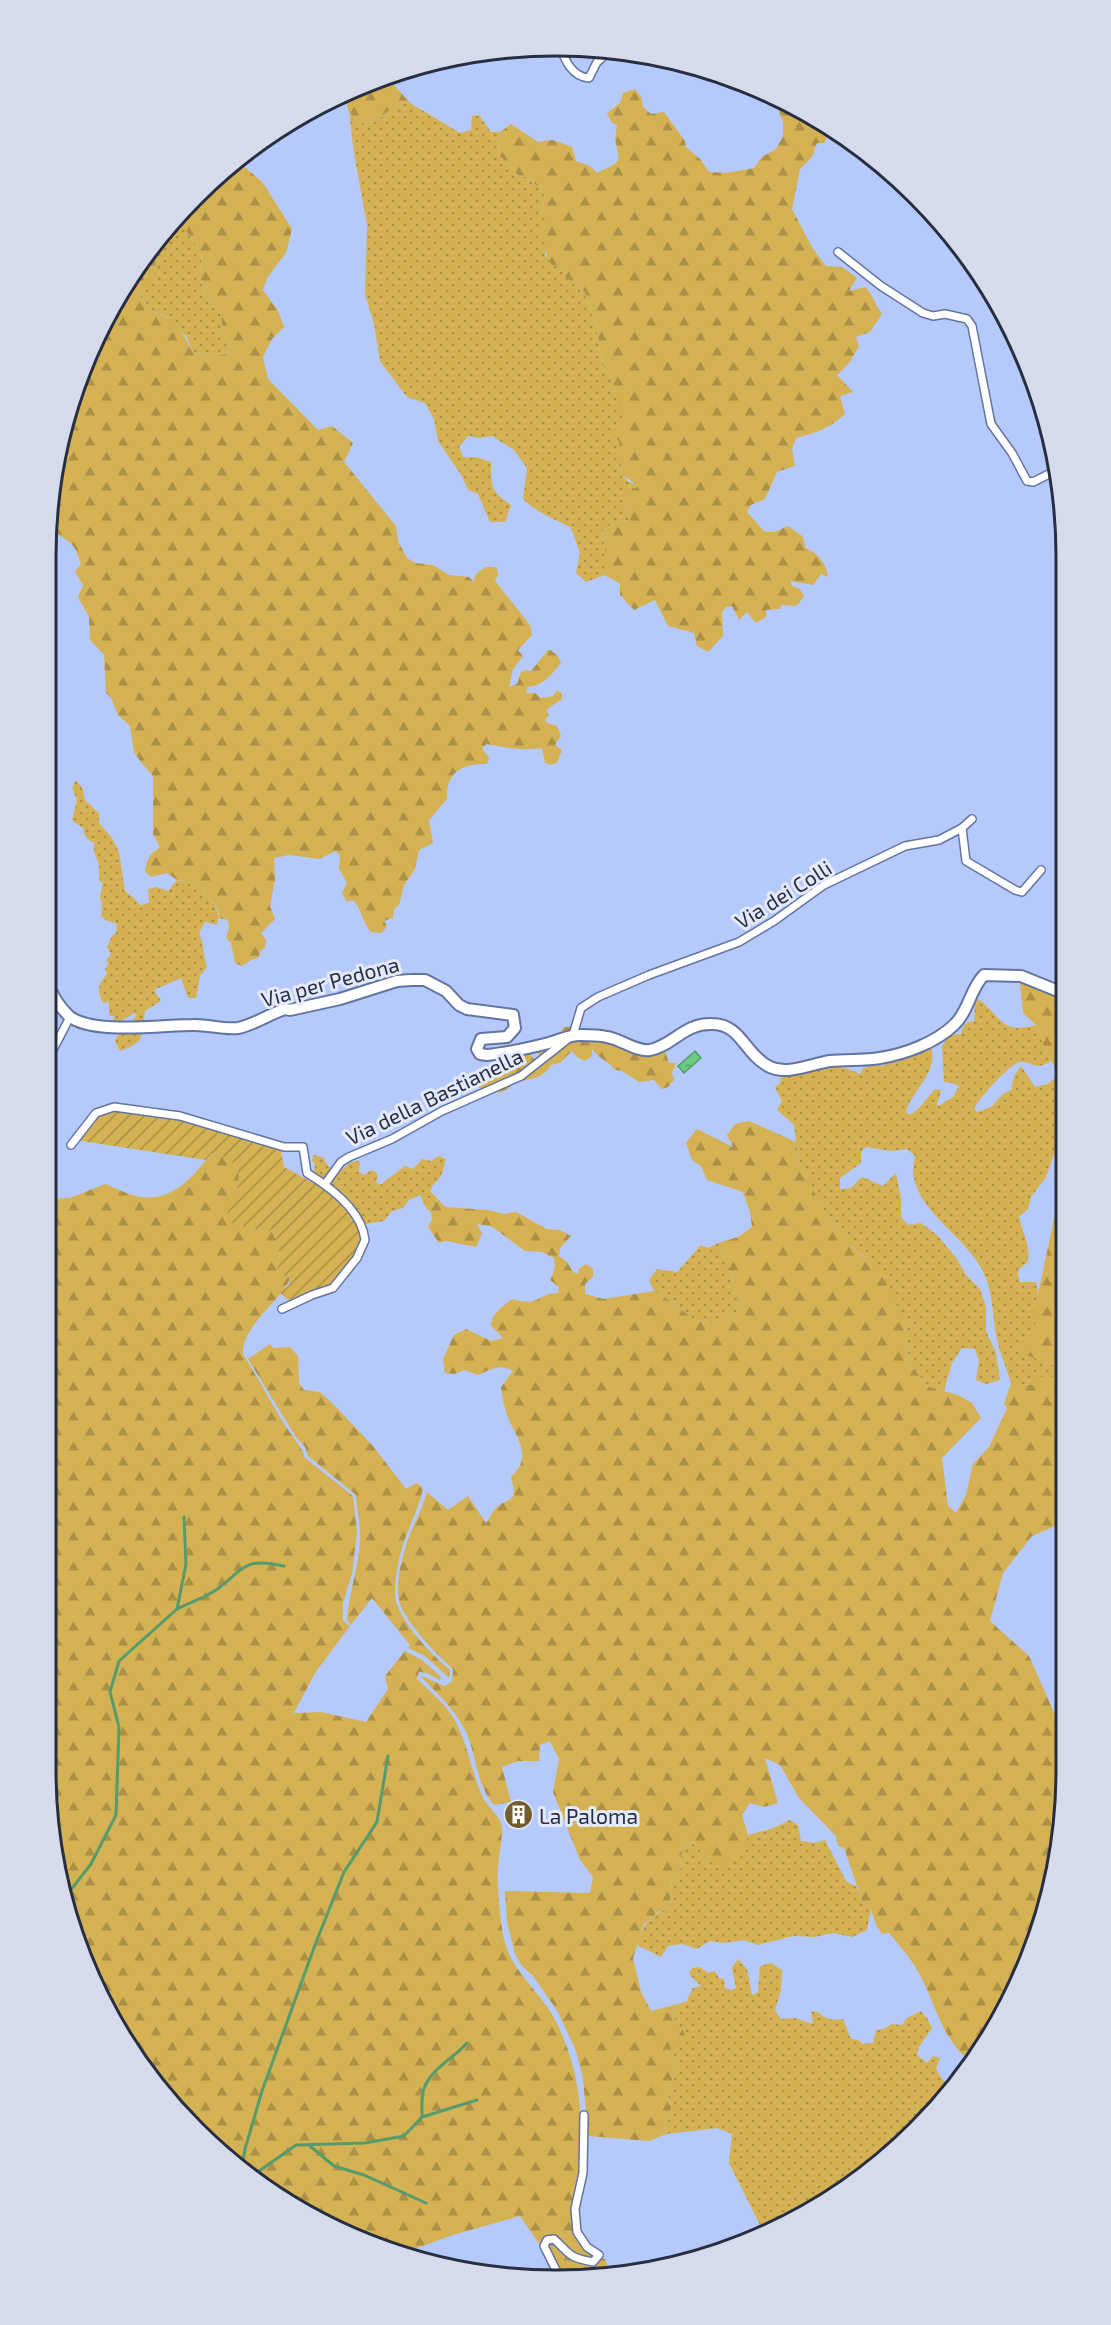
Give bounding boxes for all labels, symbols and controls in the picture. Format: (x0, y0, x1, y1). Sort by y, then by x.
street label: Via dei Colli (730, 855, 836, 933)
street label: Via per Pedona (258, 951, 402, 1011)
street label: Via della Bastianella (341, 1042, 527, 1150)
building icon: La Paloma (502, 1799, 534, 1831)
place label: La Paloma (539, 1803, 638, 1828)

